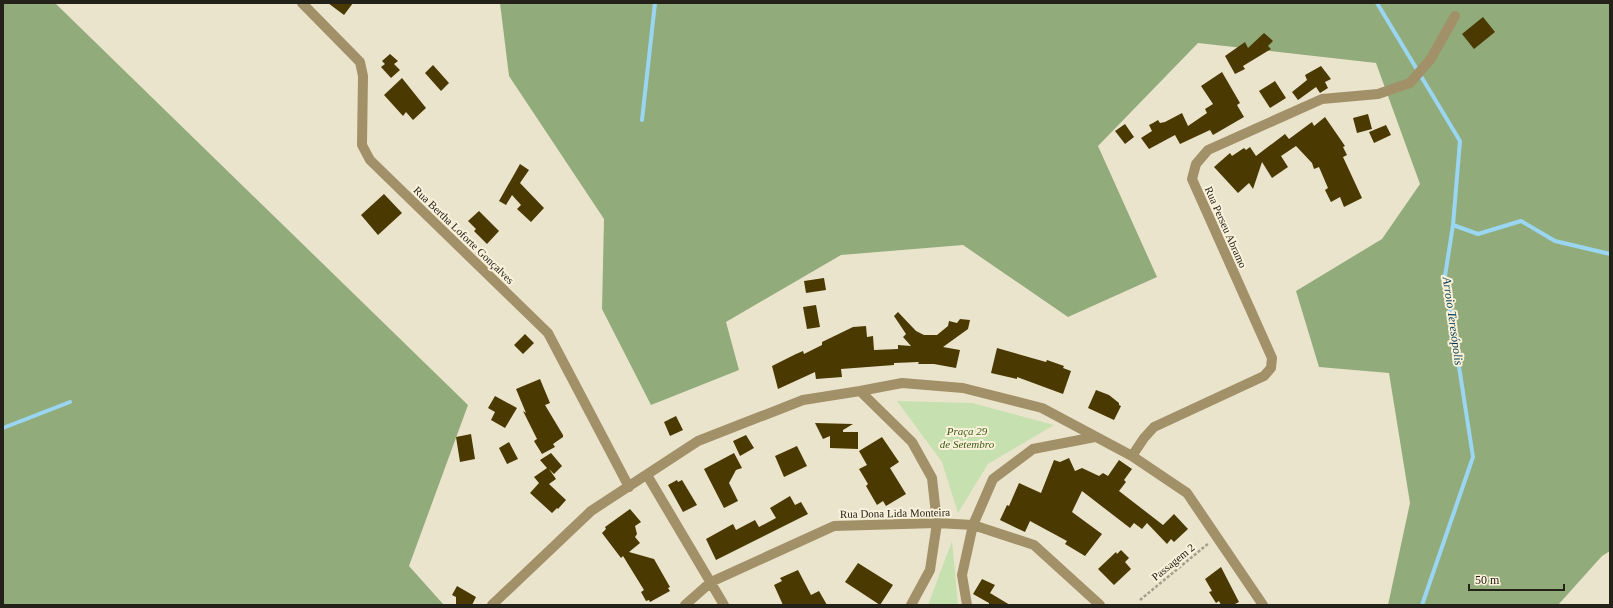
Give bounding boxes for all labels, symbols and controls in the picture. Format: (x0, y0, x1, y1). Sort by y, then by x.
street label: Rua Bertha Loforte Gonçalves (411, 184, 517, 286)
street label: Rua Perseu Abramo (1203, 184, 1250, 270)
water label: Arroio Teresópolis (1440, 275, 1466, 366)
park label: Praça 29 de Setembro (940, 425, 995, 450)
street label: Rua Dona Lida Monteira (840, 506, 950, 520)
street label: Passagem 2 (1149, 541, 1197, 583)
scale bar (1469, 566, 1564, 592)
text: 50 m (1475, 573, 1500, 587)

